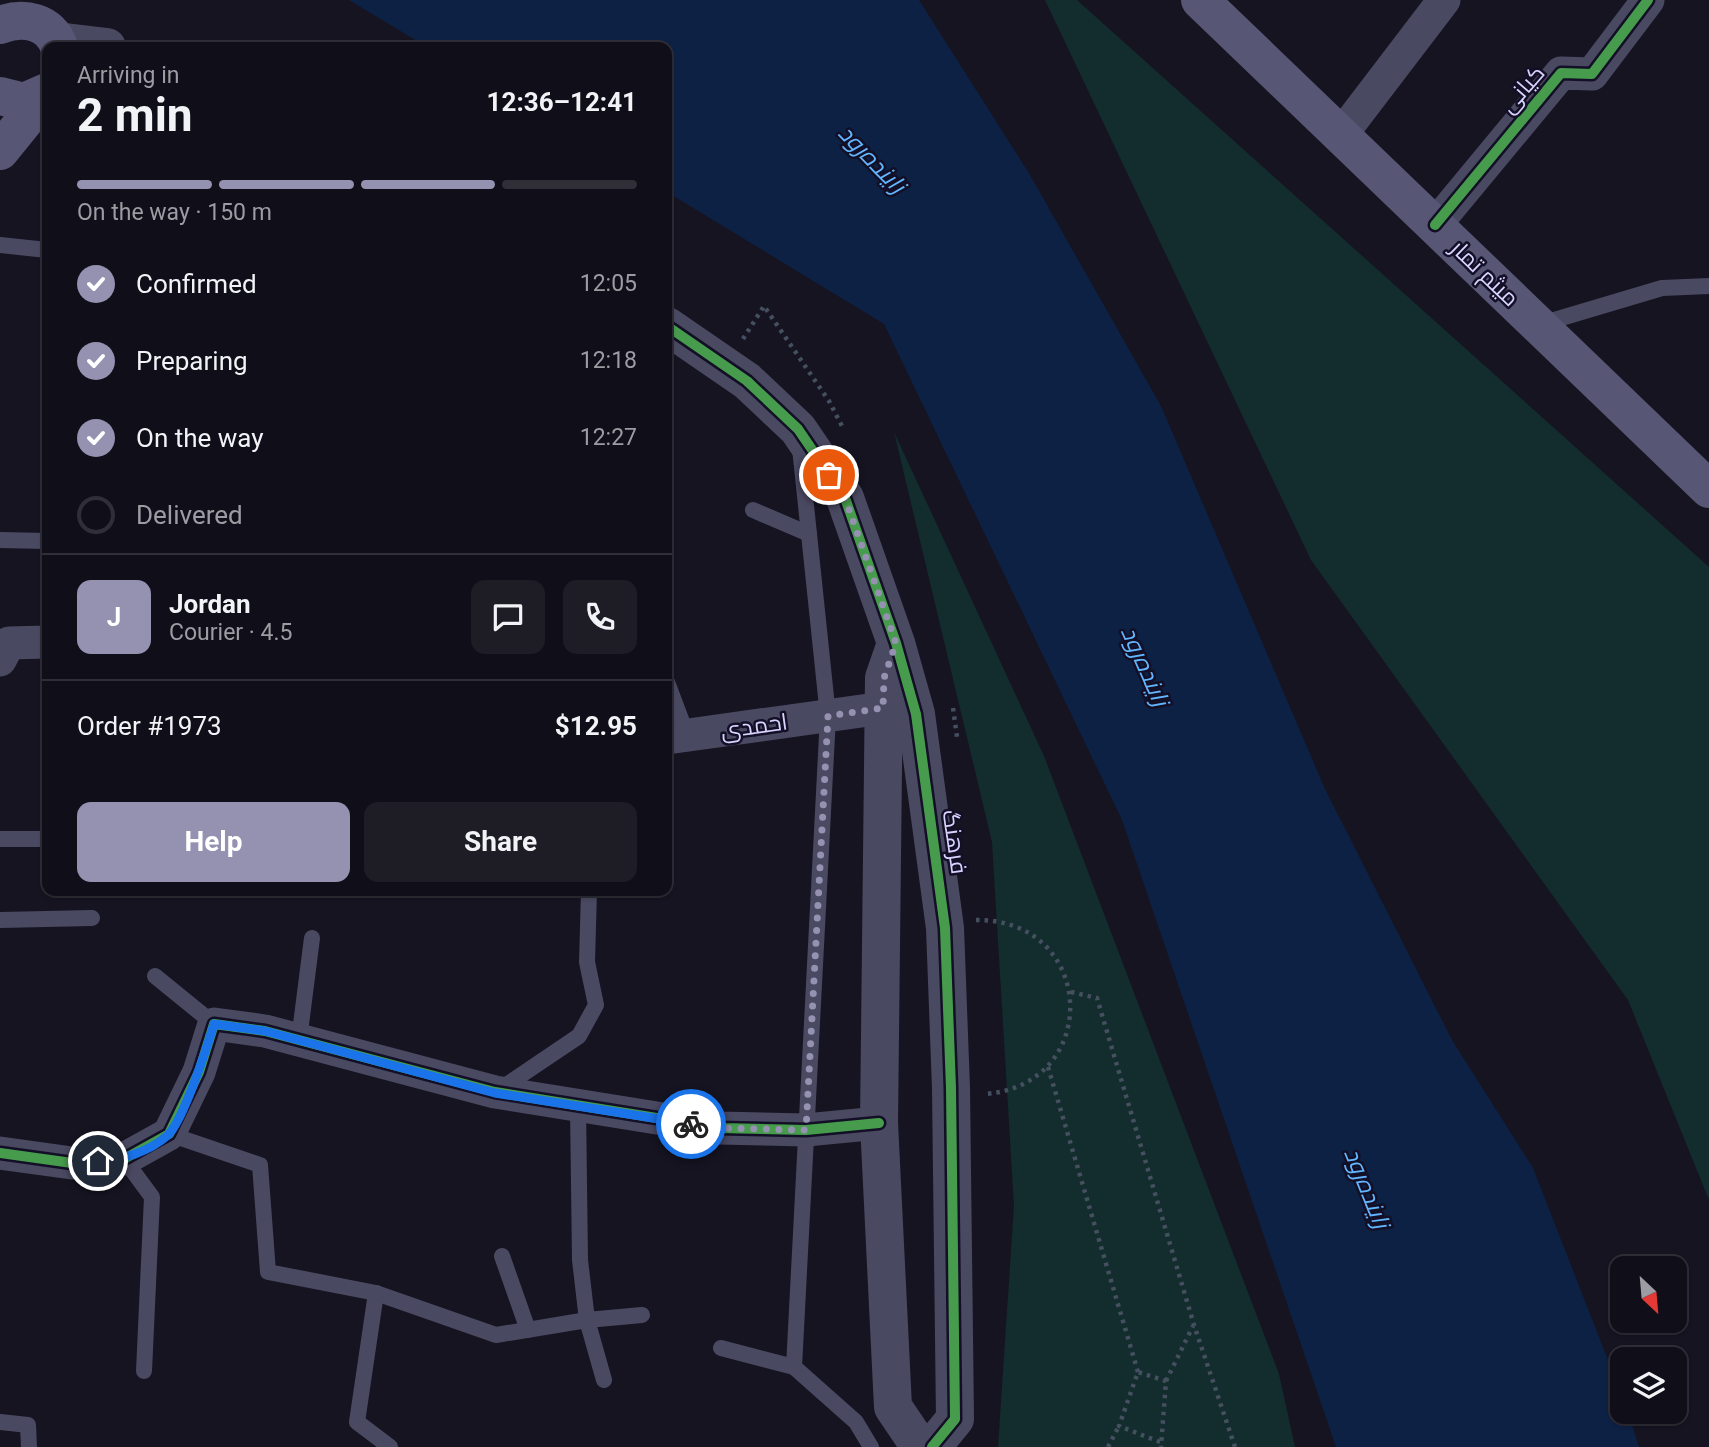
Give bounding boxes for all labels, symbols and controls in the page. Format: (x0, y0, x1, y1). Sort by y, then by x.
street label: کیانی (1494, 60, 1550, 119)
text: Arriving in (77, 62, 180, 89)
text: 12:36–12:41 (487, 87, 637, 117)
text: 2 min (77, 88, 193, 142)
water label: زاینده‌رود (833, 119, 913, 201)
text: On the way · 150 m (77, 199, 272, 226)
street label: میثم تمار (1442, 233, 1524, 314)
icon: check (77, 265, 115, 303)
text: Confirmed (136, 269, 257, 299)
text: 12:05 (580, 270, 637, 297)
icon: check (77, 342, 115, 380)
text: Preparing (136, 346, 248, 376)
text: 12:18 (580, 347, 637, 374)
icon: check (77, 419, 115, 457)
text: On the way (136, 423, 264, 453)
text: 12:27 (580, 424, 637, 451)
pin (799, 445, 859, 505)
icon: bag (810, 456, 848, 494)
text: Delivered (136, 500, 243, 530)
button: chat (471, 580, 545, 654)
button: phone (563, 580, 637, 654)
text: Jordan (169, 589, 251, 619)
text: J (107, 602, 121, 632)
text: Courier · 4.5 (169, 619, 292, 646)
water label: زاینده‌رود (1115, 622, 1176, 713)
street label: احمدی (719, 708, 789, 745)
text: Order #1973 (77, 711, 222, 741)
text: $12.95 (555, 711, 637, 741)
button: Help (77, 802, 350, 882)
button: Share (364, 802, 637, 882)
street label: فرهنگ (937, 808, 972, 876)
courier (656, 1089, 726, 1159)
icon: bike (672, 1105, 710, 1143)
pin (68, 1131, 128, 1191)
icon: home (79, 1142, 117, 1180)
water label: زاینده‌رود (1338, 1144, 1397, 1235)
north arrow (1610, 1256, 1687, 1334)
map controls (1610, 1256, 1687, 1424)
button: layers (1610, 1347, 1687, 1424)

